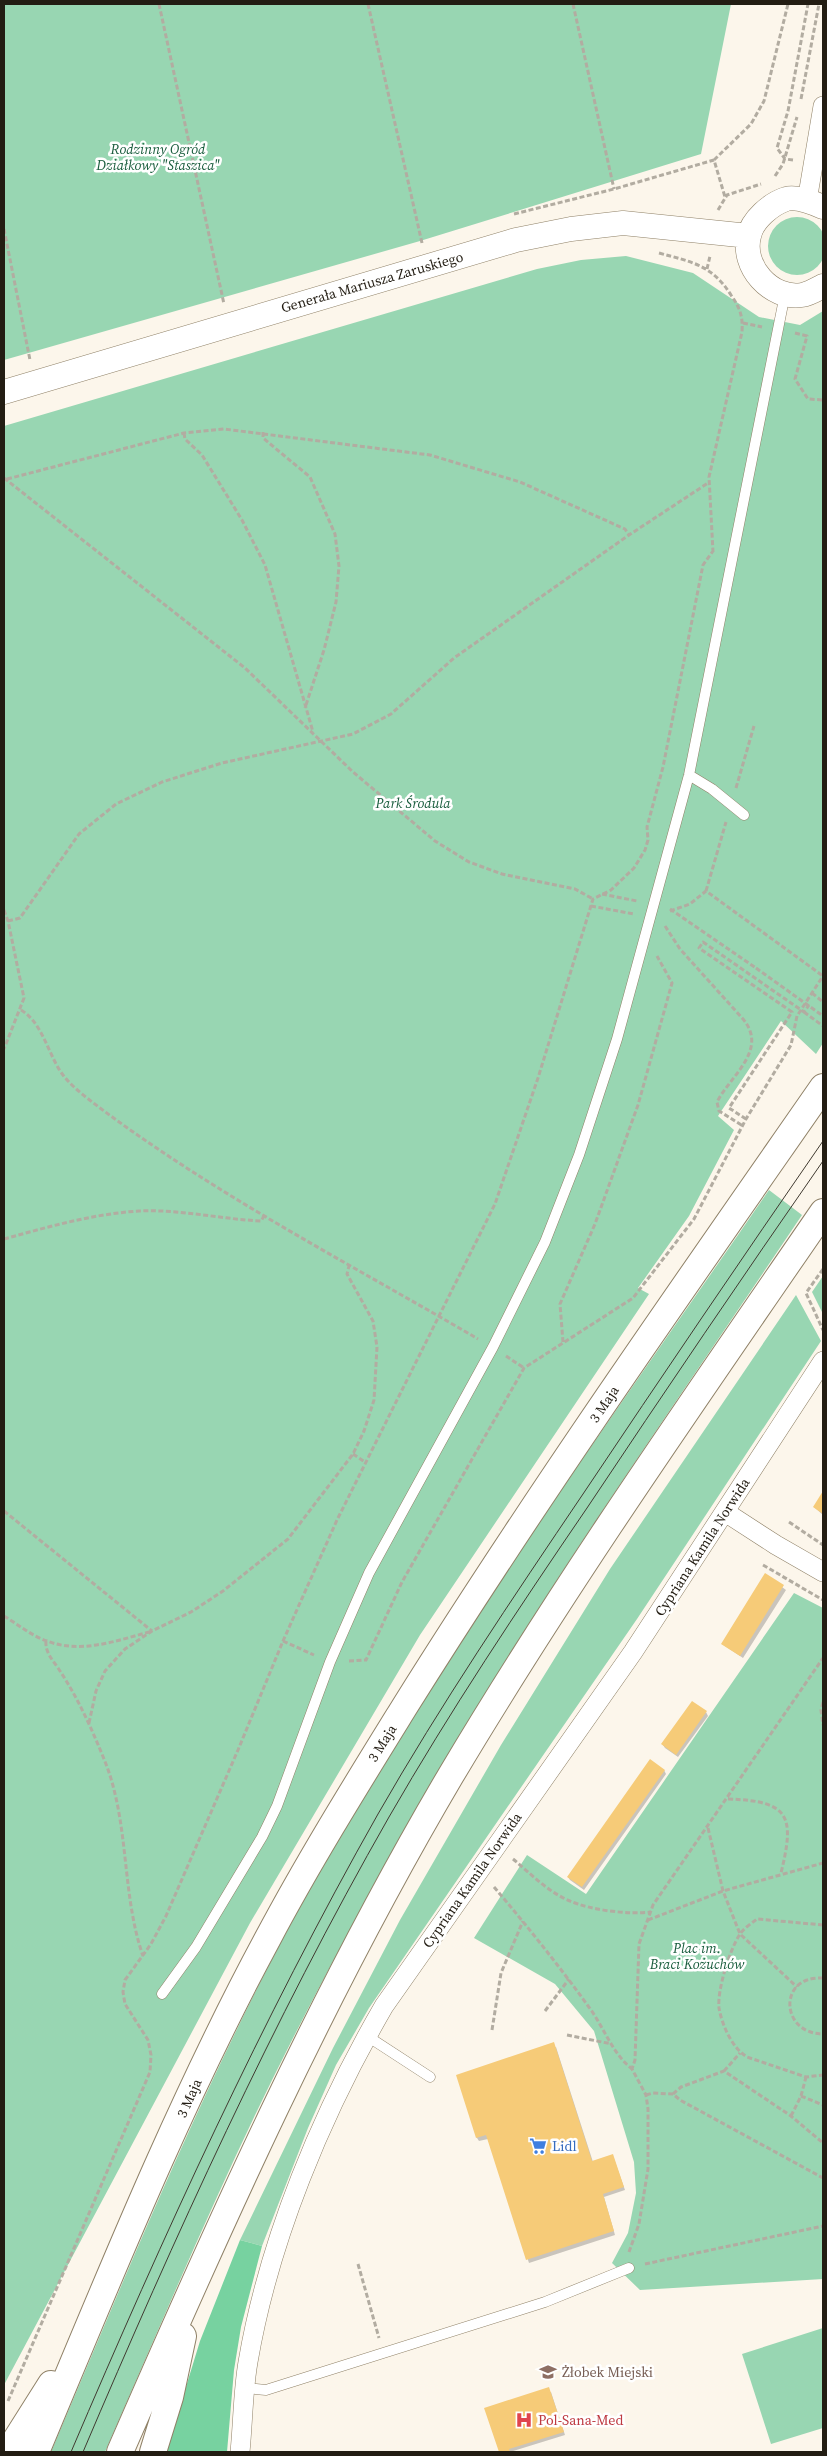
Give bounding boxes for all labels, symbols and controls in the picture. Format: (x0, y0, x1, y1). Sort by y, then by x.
park label: Rodzinny Ogród Działkowy "Staszica" (95, 139, 220, 175)
street label: Generała Mariusza Zaruskiego (279, 246, 466, 318)
park label: Park Środula (374, 793, 451, 813)
street label: 3 Maja (584, 1381, 624, 1426)
street label: Cypriana Kamila Norwida (650, 1473, 755, 1620)
street label: 3 Maja (363, 1720, 402, 1766)
street label: Cypriana Kamila Norwida (418, 1807, 527, 1952)
park label: Plac im. Braci Kożuchów (649, 1938, 745, 1974)
street label: 3 Maja (172, 2075, 207, 2121)
supermarket icon: Lidl (528, 2136, 548, 2156)
place label: Lidl (552, 2136, 577, 2156)
school or university icon: Żłobek Miejski (538, 2362, 558, 2382)
place label: Żłobek Miejski (562, 2362, 653, 2382)
hospital icon: Pol-Sana-Med (514, 2410, 534, 2430)
place label: Pol-Sana-Med (538, 2410, 623, 2430)

